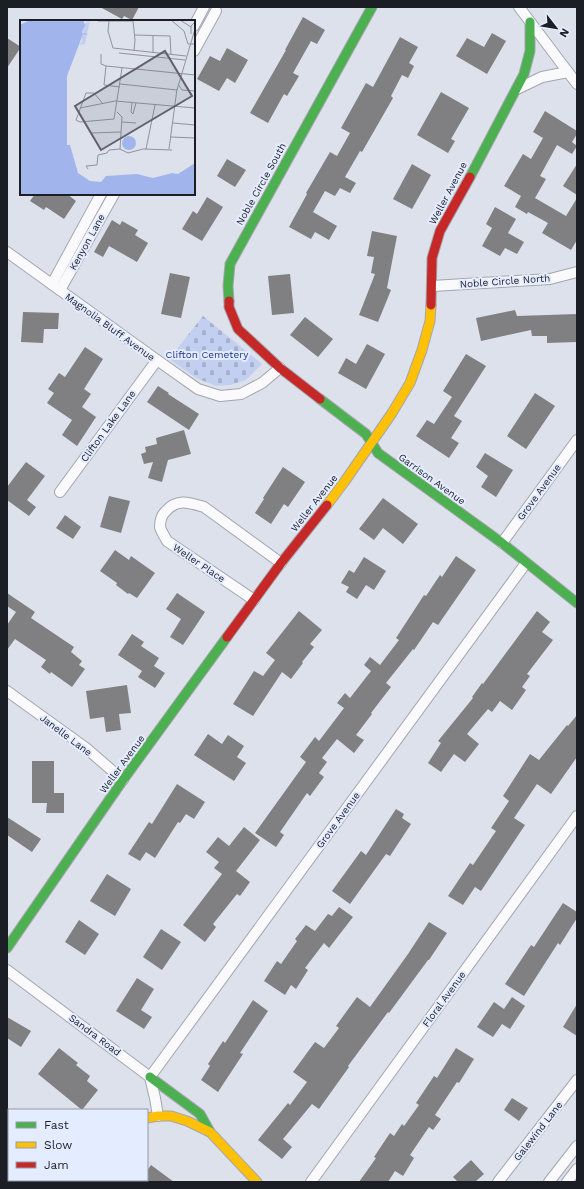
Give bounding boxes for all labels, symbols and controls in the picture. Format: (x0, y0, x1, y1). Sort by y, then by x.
north arrow (536, 8, 576, 48)
inset map (20, 20, 195, 195)
text: N (556, 26, 572, 40)
street label: Noble Circle South (234, 141, 288, 227)
street label: Weller Avenue (427, 160, 469, 226)
street label: Kenyon Lane (67, 212, 107, 272)
street label: Noble Circle North (459, 272, 551, 290)
street label: Magnolia Bluff Avenue (63, 291, 157, 363)
park label: Clifton Cemetery (166, 349, 249, 360)
street label: Clifton Lake Lane (78, 388, 138, 464)
street label: Garrison Avenue (397, 451, 468, 507)
street label: Grove Avenue (515, 462, 563, 522)
street label: Weller Avenue (288, 472, 340, 534)
street label: Weller Place (171, 542, 227, 585)
street label: Janelle Lane (38, 712, 94, 758)
street label: Weller Avenue (97, 733, 147, 795)
street label: Grove Avenue (314, 790, 362, 850)
street label: Floral Avenue (420, 969, 468, 1029)
street label: Sandra Road (67, 1012, 123, 1058)
street label: Galewind Lane (511, 1099, 565, 1163)
legend (8, 1109, 148, 1181)
text: Fast (44, 1118, 69, 1132)
text: Slow (44, 1138, 72, 1152)
text: Jam (44, 1158, 69, 1172)

